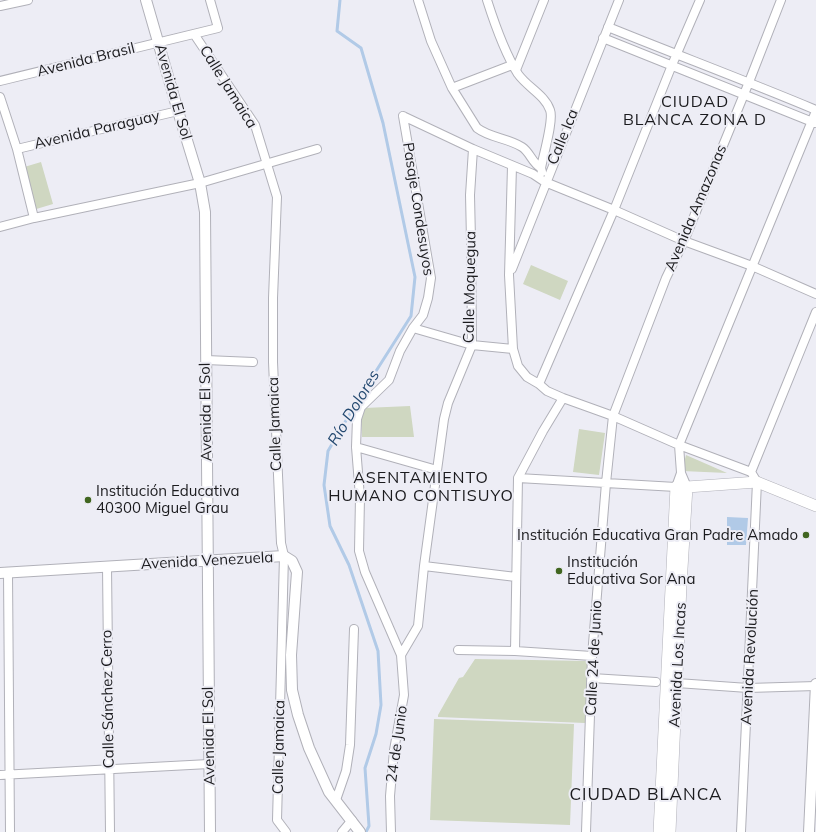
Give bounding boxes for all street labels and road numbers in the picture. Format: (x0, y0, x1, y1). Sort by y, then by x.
street label: Avenida Brasil (35, 39, 137, 81)
street label: Avenida El Sol (151, 42, 195, 142)
street label: Calle Jamaica (195, 42, 261, 132)
street label: Avenida Paraguay (32, 107, 162, 153)
street label: Calle Ica (544, 107, 582, 167)
street label: Pasaje Condesuyos (399, 141, 437, 277)
street label: Avenida Amazonas (661, 142, 731, 274)
street label: Calle Moquegua (460, 231, 480, 343)
street label: Avenida El Sol (196, 362, 216, 462)
street label: Calle Jamaica (264, 377, 286, 471)
street label: Avenida Venezuela (140, 549, 274, 573)
street label: Avenida Revolución (737, 589, 763, 725)
street label: Calle 24 de Junio (582, 600, 606, 716)
street label: Avenida Los Incas (666, 602, 690, 728)
street label: Calle Sánchez Cerro (98, 630, 118, 768)
street label: Avenida El Sol (199, 686, 219, 786)
street label: Calle Jamaica (269, 700, 289, 794)
street label: 24 de Junio (383, 704, 411, 784)

